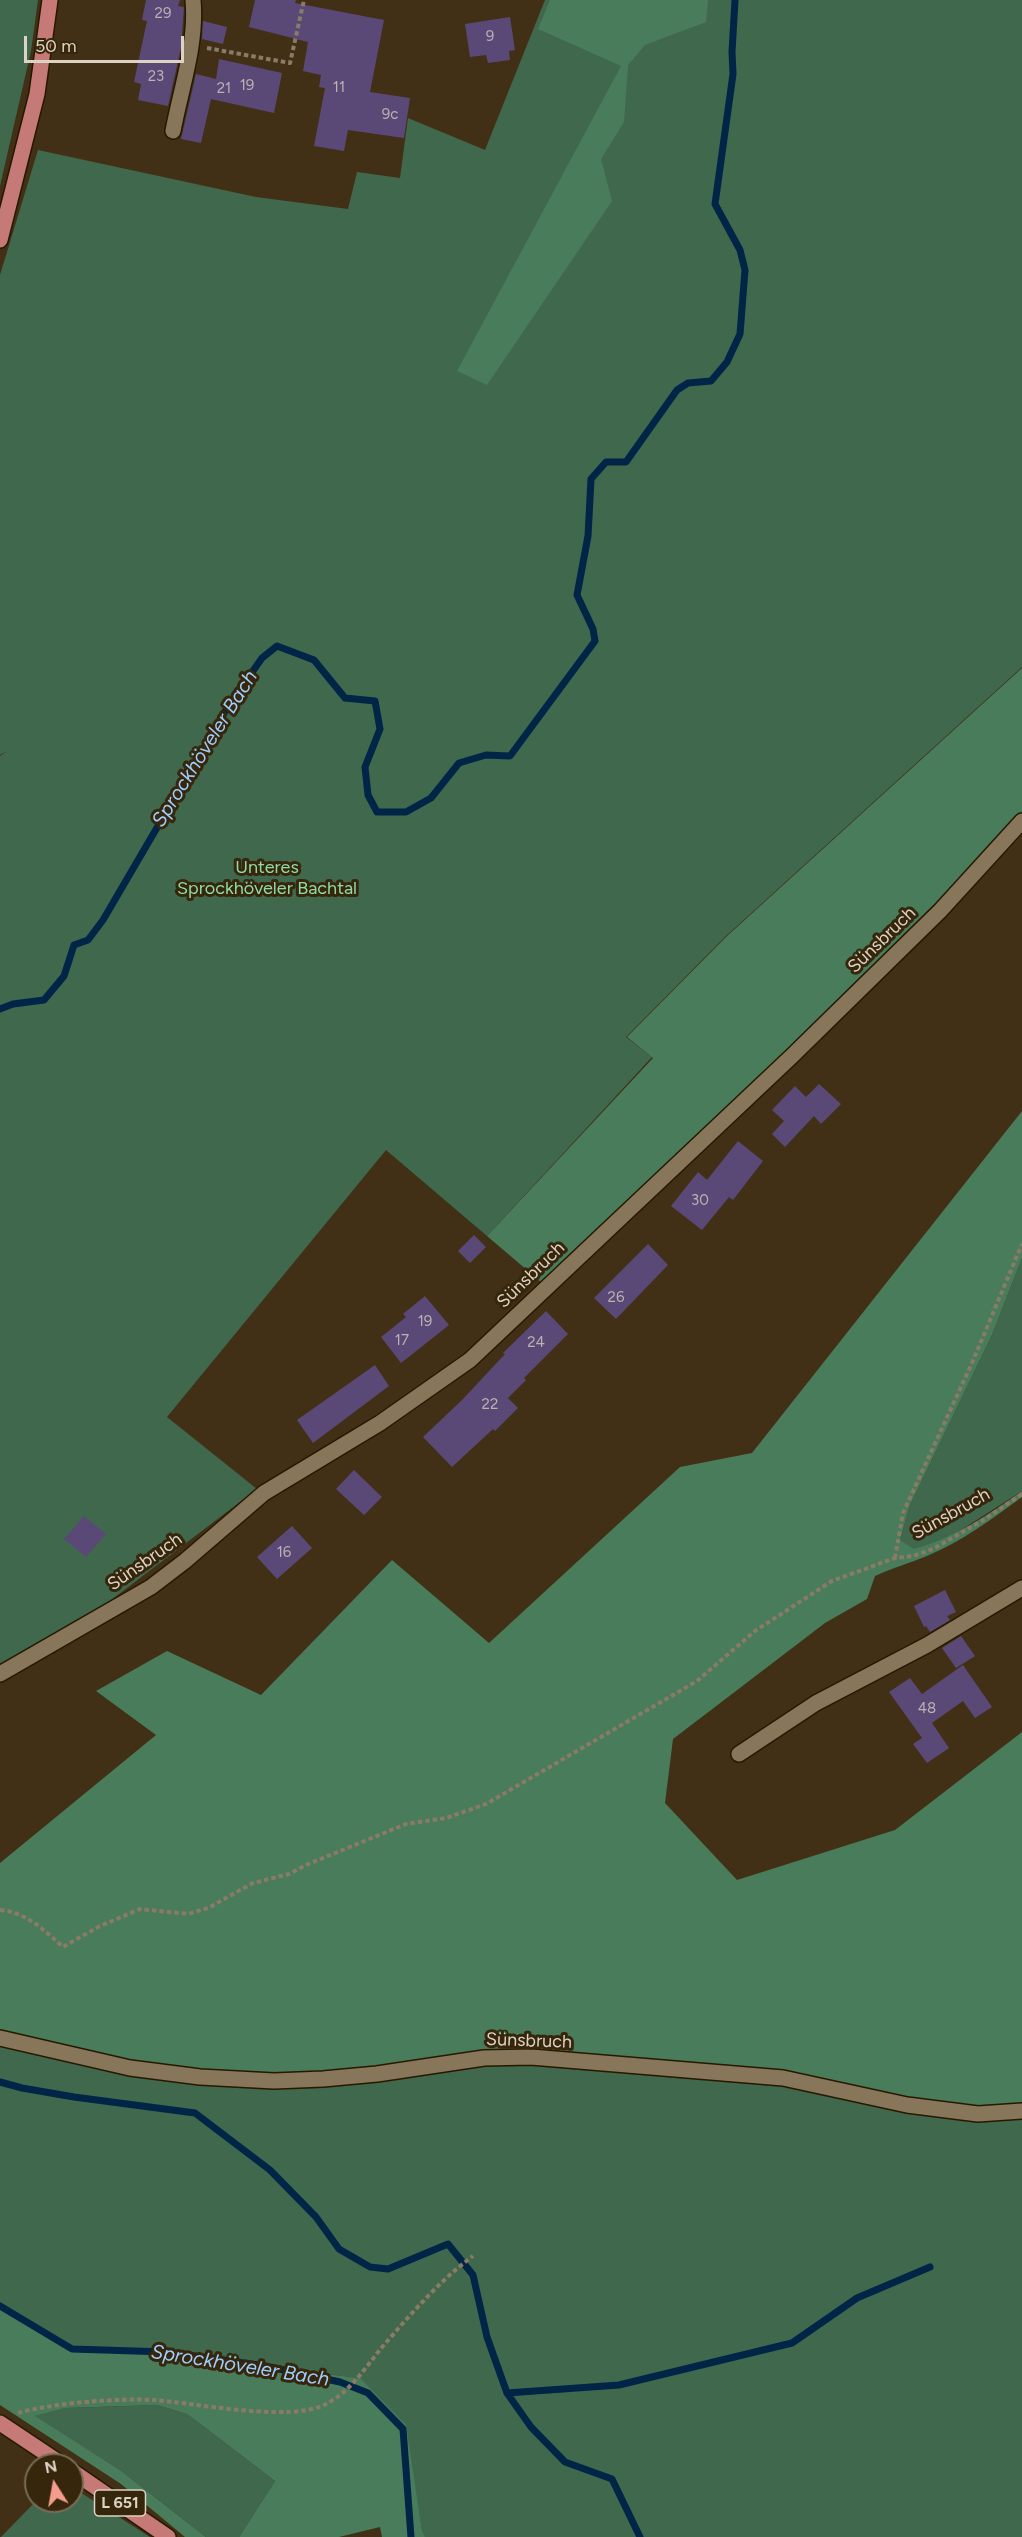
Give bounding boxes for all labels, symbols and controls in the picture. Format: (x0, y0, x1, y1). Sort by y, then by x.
house number: 29 (155, 5, 171, 23)
scale bar (27, 24, 188, 62)
house number: 9 (486, 28, 494, 46)
text: 50 m (35, 35, 77, 57)
house number: 23 (148, 68, 164, 86)
house number: 19 (240, 77, 254, 95)
house number: 11 (333, 79, 345, 97)
house number: 21 (217, 80, 231, 98)
house number: 9c (382, 106, 398, 124)
water label: Sprockhöveler Bach (147, 666, 263, 832)
park label: Unteres Sprockhöveler Bachtal (177, 857, 357, 900)
street label: Sünsbruch (844, 902, 920, 978)
house number: 30 (691, 1192, 709, 1210)
street label: Sünsbruch (493, 1237, 569, 1313)
house number: 26 (608, 1289, 624, 1307)
house number: 19 (418, 1313, 432, 1331)
house number: 17 (395, 1332, 409, 1350)
house number: 24 (527, 1334, 545, 1352)
house number: 22 (482, 1396, 498, 1414)
street label: Sünsbruch (908, 1484, 994, 1544)
street label: Sünsbruch (104, 1528, 186, 1596)
house number: 16 (277, 1544, 291, 1562)
house number: 48 (918, 1700, 936, 1718)
street label: Sünsbruch (486, 2029, 572, 2053)
water label: Sprockhöveler Bach (149, 2340, 331, 2392)
north arrow (24, 2453, 84, 2513)
text: N (43, 2456, 59, 2477)
road number: L 651 (94, 2490, 146, 2516)

